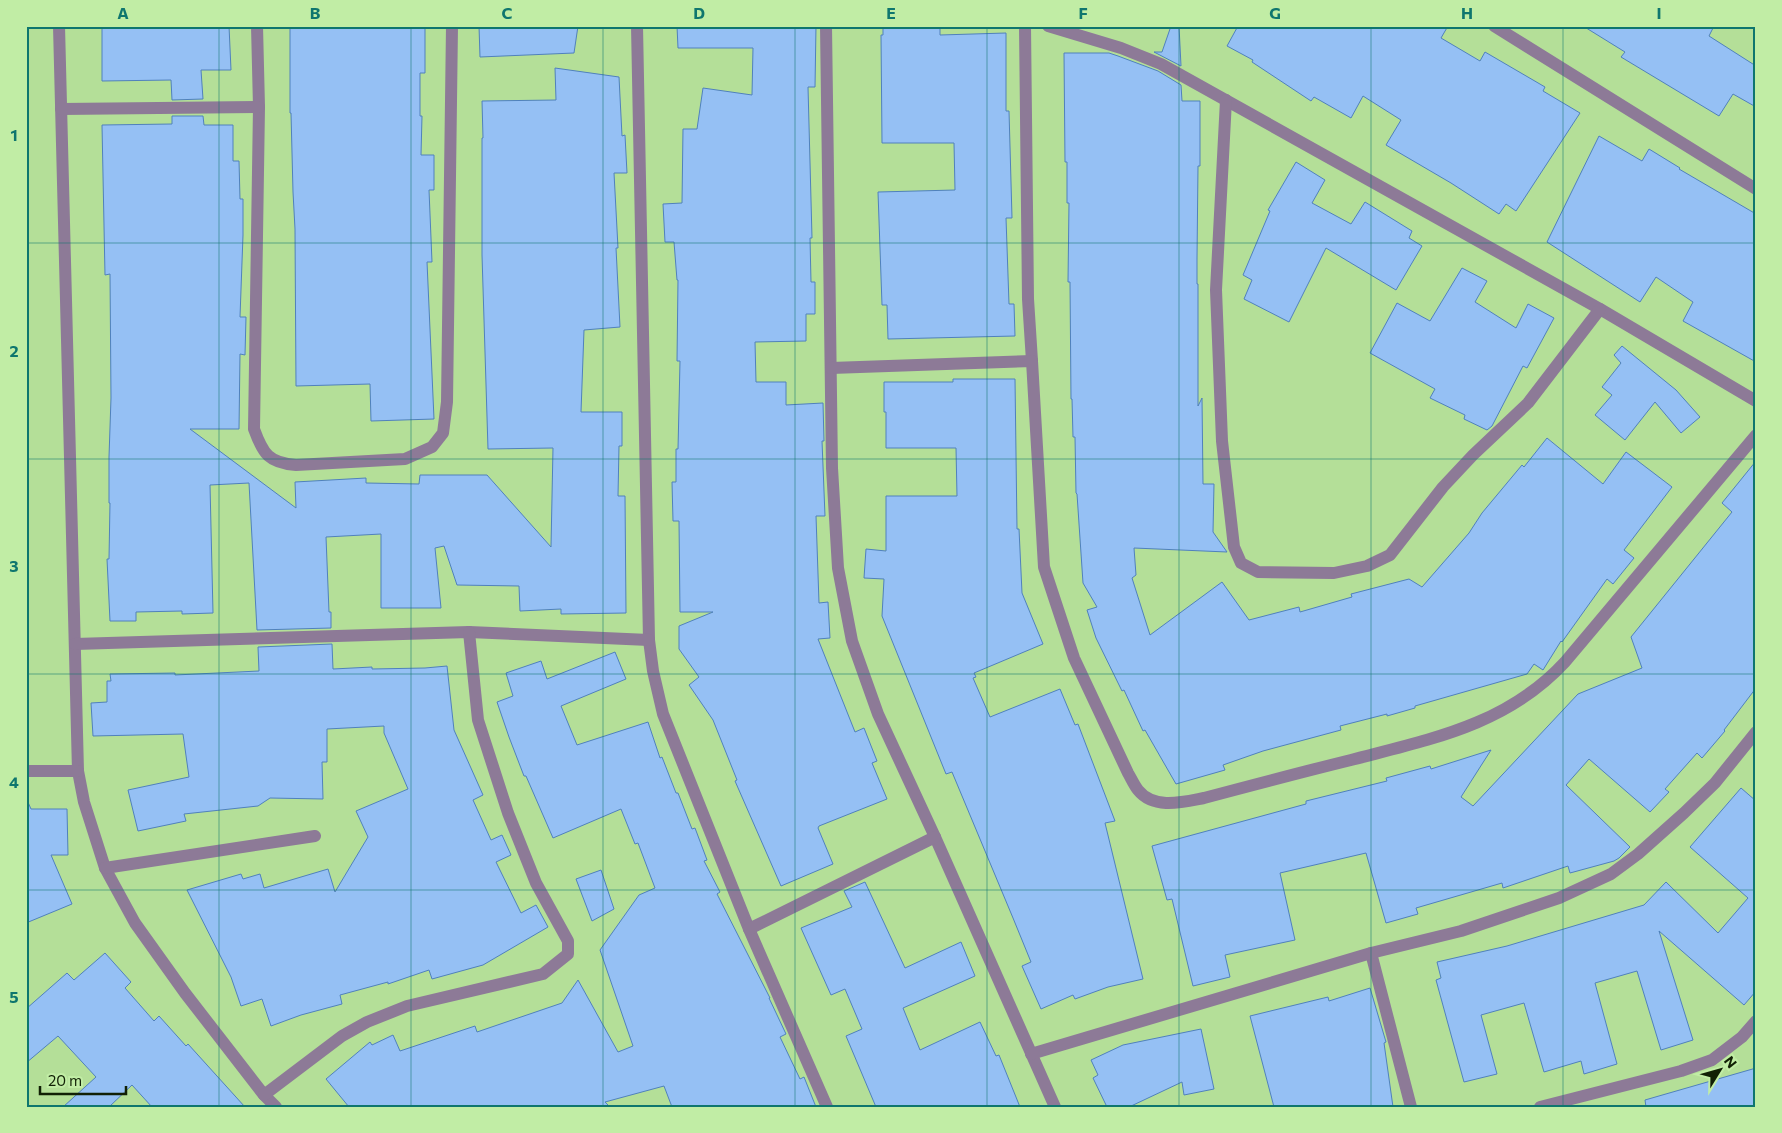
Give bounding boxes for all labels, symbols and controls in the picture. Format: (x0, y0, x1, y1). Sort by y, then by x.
text: A (117, 3, 129, 22)
text: B (310, 3, 321, 22)
text: C (502, 3, 513, 22)
text: D (693, 3, 705, 22)
text: E (886, 3, 896, 22)
text: F (1078, 3, 1088, 22)
text: G (1269, 3, 1281, 22)
text: H (1461, 3, 1473, 22)
text: I (1656, 3, 1662, 22)
text: 1 (10, 125, 18, 144)
text: 2 (9, 341, 19, 360)
text: 3 (9, 556, 19, 575)
text: 4 (9, 772, 19, 791)
text: 5 (9, 987, 19, 1006)
north arrow (1694, 1046, 1744, 1096)
text: N (1721, 1053, 1741, 1071)
scale bar (40, 1063, 126, 1095)
text: 20 m (48, 1071, 82, 1089)

